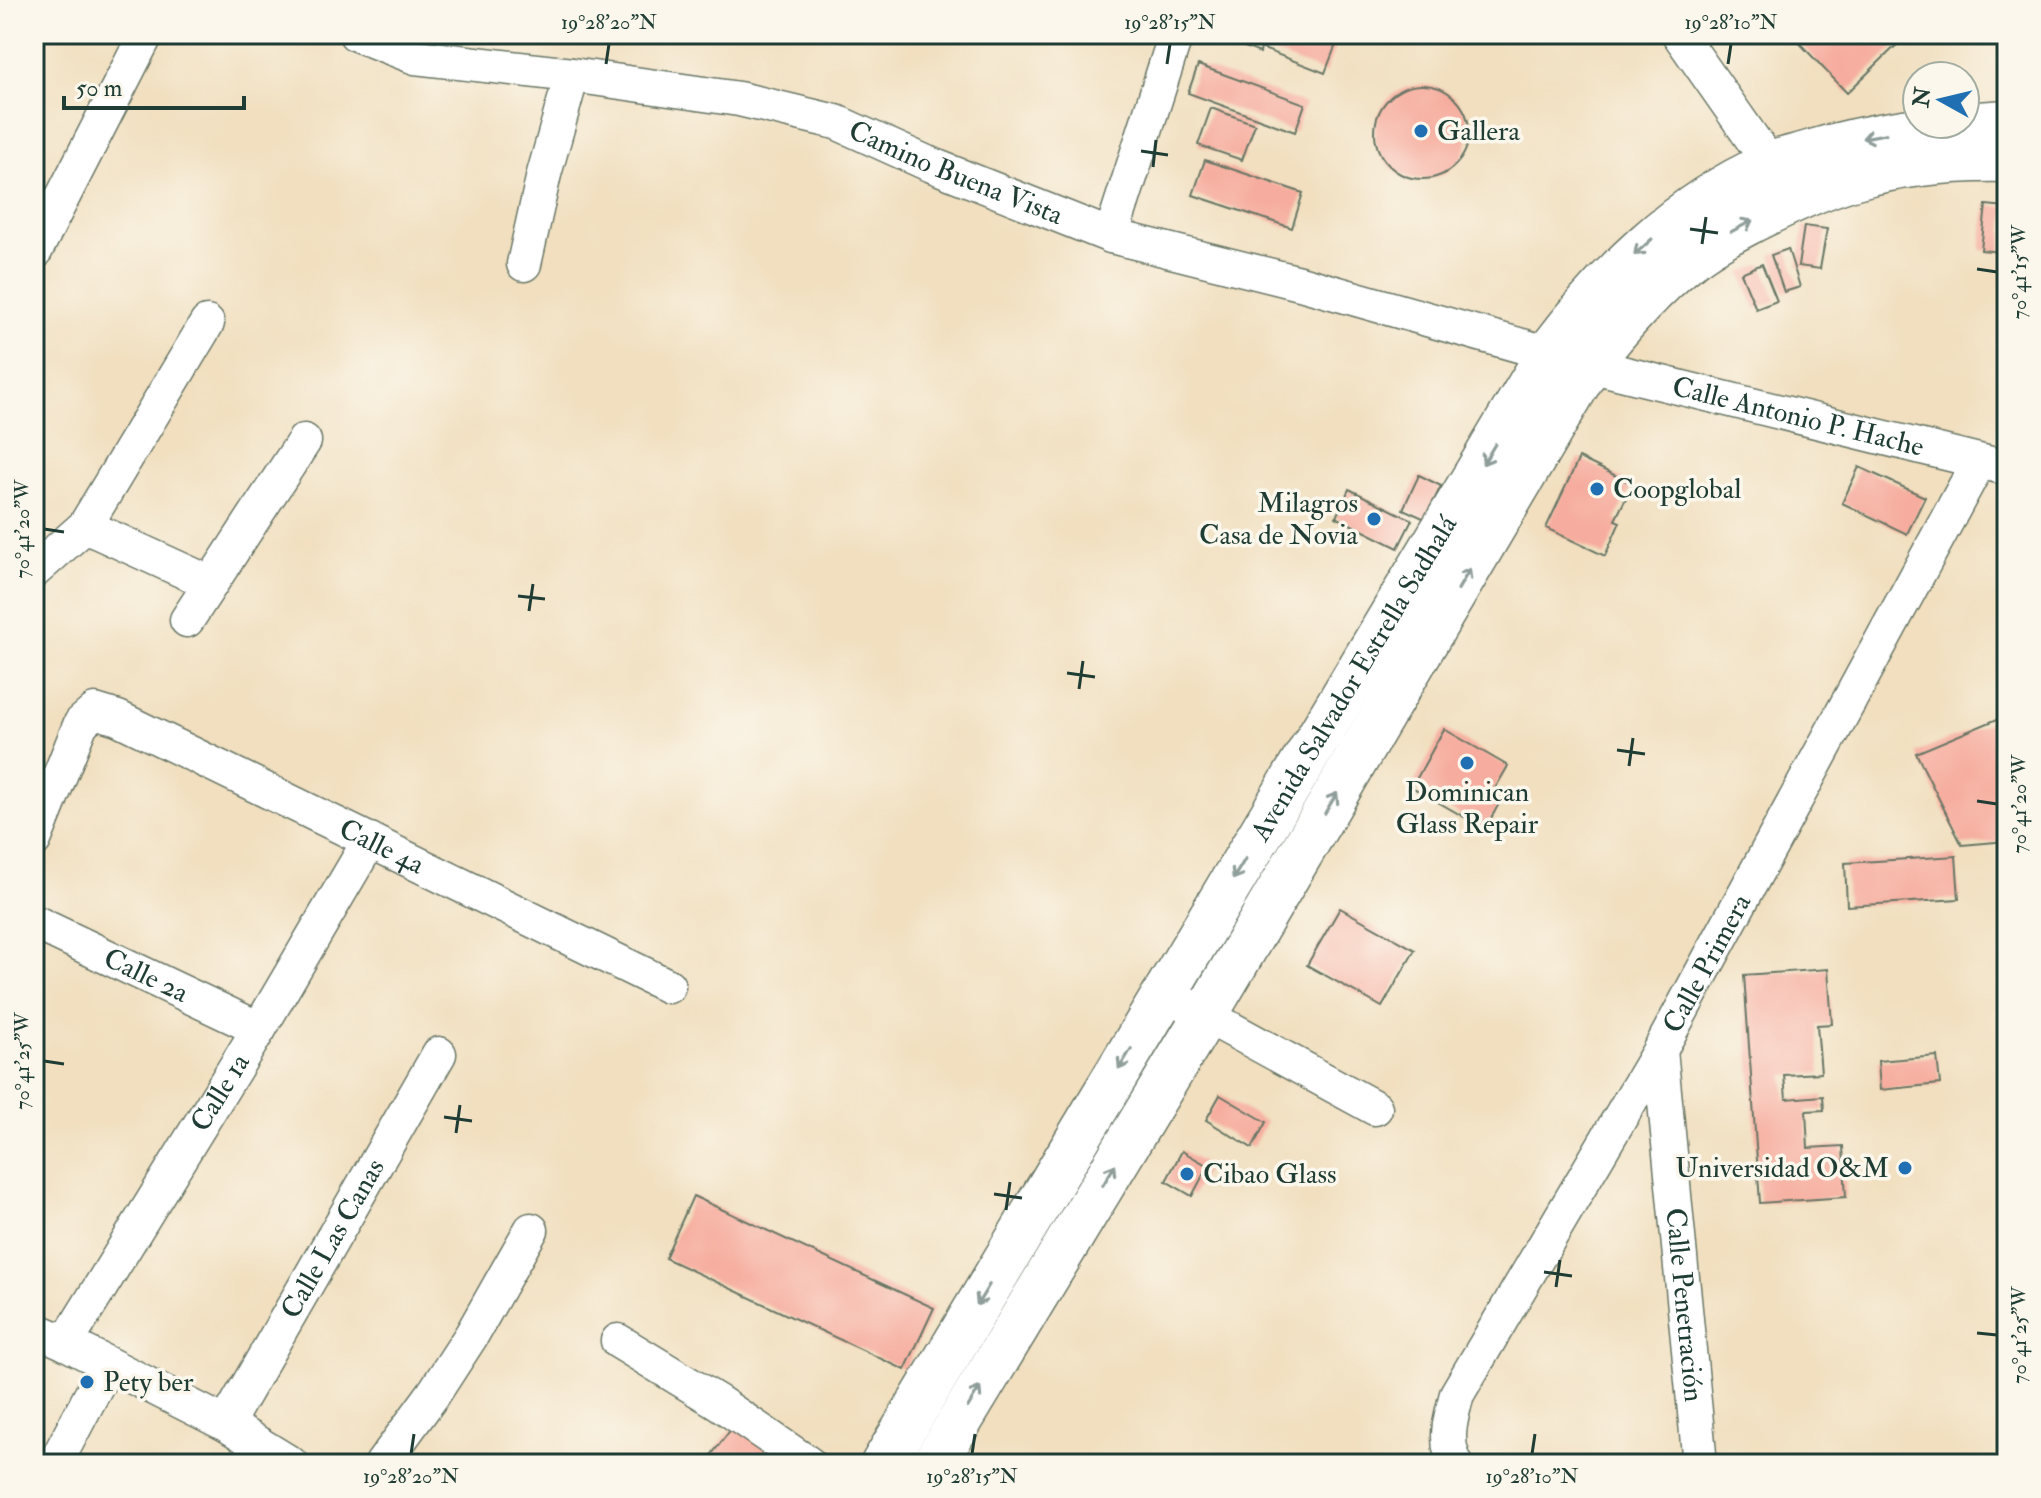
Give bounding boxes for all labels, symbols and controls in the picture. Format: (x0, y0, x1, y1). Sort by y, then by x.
text: 19°28'20"N (561, 10, 657, 35)
text: 19°28'15"N (1124, 10, 1216, 35)
text: 19°28'10"N (1685, 10, 1778, 35)
scale bar (64, 60, 244, 110)
north arrow (1901, 60, 1981, 140)
text: 50 m (76, 73, 123, 104)
text: N (1907, 85, 1937, 110)
street label: Camino Buena Vista (843, 113, 1068, 233)
place label: Gallera (1437, 114, 1520, 149)
marker: Gallera (1412, 122, 1430, 140)
one-way arrow (1862, 129, 1887, 144)
one-way arrow (1729, 218, 1753, 234)
text: 70°41'15"W (2007, 224, 2032, 319)
one-way arrow (1634, 238, 1654, 256)
street label: Calle Antonio P. Hache (1669, 369, 1928, 464)
one-way arrow (1480, 442, 1496, 465)
place label: Coopglobal (1613, 472, 1741, 507)
text: 70°41'20"W (10, 479, 35, 578)
marker: Coopglobal (1588, 480, 1606, 498)
place label: Milagros Casa de Novia (1199, 486, 1358, 553)
street label: Avenida Salvador Estrella Sadhalá (1242, 509, 1465, 848)
marker: Milagros Casa de Novia (1365, 510, 1383, 528)
one-way arrow (1456, 568, 1472, 591)
marker: Dominican Glass Repair (1458, 754, 1476, 772)
text: 70°41'20"W (2007, 754, 2032, 853)
place label: Dominican Glass Repair (1396, 775, 1539, 842)
one-way arrow (1324, 792, 1340, 815)
street label: Calle 4a (333, 811, 431, 882)
one-way arrow (1231, 857, 1247, 880)
street label: Calle Primera (1655, 887, 1759, 1039)
street label: Calle 2a (98, 940, 194, 1010)
text: 70°41'25"W (10, 1012, 35, 1110)
street label: Calle 1a (183, 1047, 257, 1138)
one-way arrow (1117, 1047, 1133, 1070)
place label: Universidad O&M (1675, 1151, 1889, 1186)
street label: Calle Las Canas (273, 1152, 392, 1325)
place label: Cibao Glass (1203, 1157, 1337, 1192)
marker: Universidad O&M (1896, 1159, 1914, 1177)
one-way arrow (1101, 1164, 1117, 1187)
marker: Cibao Glass (1178, 1165, 1196, 1183)
street label: Calle Penetración (1658, 1206, 1711, 1403)
one-way arrow (975, 1283, 991, 1306)
text: 70°41'25"W (2007, 1286, 2032, 1384)
place label: Pety ber (103, 1365, 194, 1400)
marker: Pety ber (78, 1373, 96, 1391)
one-way arrow (966, 1386, 982, 1409)
text: 19°28'20"N (363, 1464, 459, 1489)
text: 19°28'15"N (926, 1464, 1018, 1489)
text: 19°28'10"N (1486, 1464, 1579, 1489)

